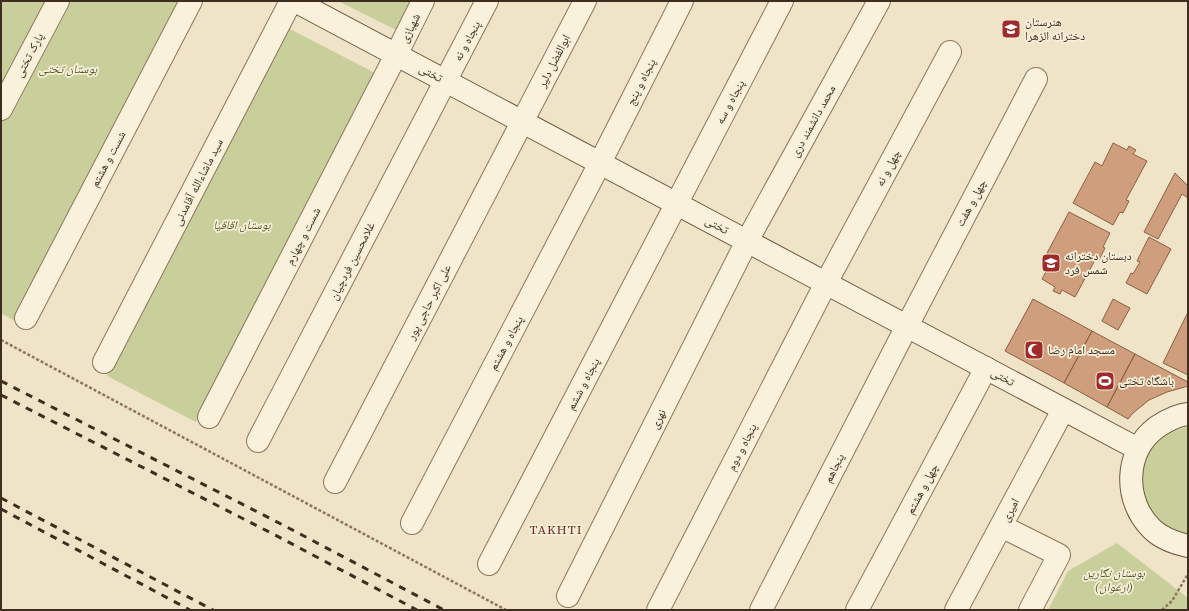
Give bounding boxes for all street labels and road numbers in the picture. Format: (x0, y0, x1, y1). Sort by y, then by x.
street label: شهبازی (396, 10, 424, 45)
street label: پنجاه و نه (450, 18, 484, 64)
street label: پارک تختی (11, 30, 48, 80)
street label: ابوالفضل دلیر (533, 32, 574, 91)
street label: پنجاه و پنج (622, 56, 660, 108)
street label: تختی (416, 60, 446, 86)
street label: پنجاه و سه (712, 77, 749, 127)
street label: محمد دانشمند دری (787, 82, 839, 160)
street label: شست و هشتم (86, 128, 130, 190)
street label: سید ماشاءالله آقامدنی (169, 136, 227, 228)
street label: چهل و نه (872, 147, 904, 189)
street label: چهل و هفت (952, 176, 990, 229)
street label: شست و چهارم (282, 204, 324, 268)
street label: تختی (702, 212, 732, 238)
street label: غلامحسین فردچیان (325, 219, 379, 303)
street label: علی اکبر حاجی پور (403, 262, 455, 343)
street label: پنجاه و هشتم (485, 313, 527, 373)
street label: پنجاه و ششم (563, 355, 604, 413)
street label: تختی (988, 364, 1018, 390)
street label: نهری (646, 406, 670, 432)
street label: پنجاه و دوم (723, 420, 761, 473)
street label: پنجاهم (820, 450, 848, 485)
street label: چهل و هشتم (902, 461, 942, 517)
street label: امیری (997, 495, 1023, 525)

